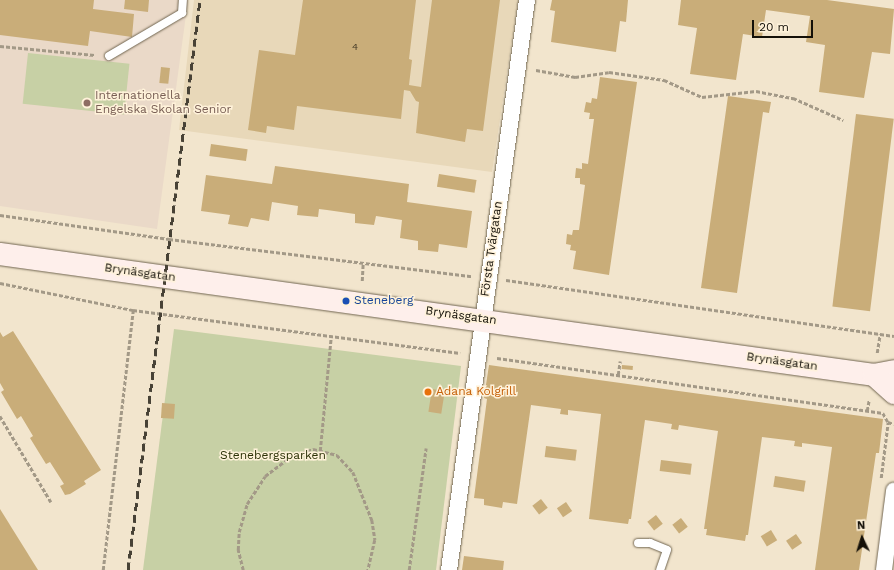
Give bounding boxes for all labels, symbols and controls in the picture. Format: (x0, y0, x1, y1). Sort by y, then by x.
scale bar (754, 12, 815, 38)
text: 20 m (759, 20, 789, 34)
house number: 4 (352, 41, 358, 53)
place label: Internationella Engelska Skolan Senior (95, 89, 232, 117)
marker: Internationella Engelska Skolan Senior (82, 98, 92, 108)
street label: Första Tvärgatan (478, 200, 506, 298)
street label: Brynäsgatan (104, 261, 176, 285)
place label: Steneberg (354, 294, 413, 308)
marker: Steneberg (341, 296, 351, 306)
street label: Brynäsgatan (425, 304, 497, 328)
street label: Brynäsgatan (746, 350, 818, 374)
place label: Adana Kolgrill (436, 385, 516, 399)
marker: Adana Kolgrill (423, 387, 433, 397)
park label: Stenebergsparken (220, 449, 326, 463)
north arrow (842, 518, 882, 558)
text: N (857, 519, 866, 532)

